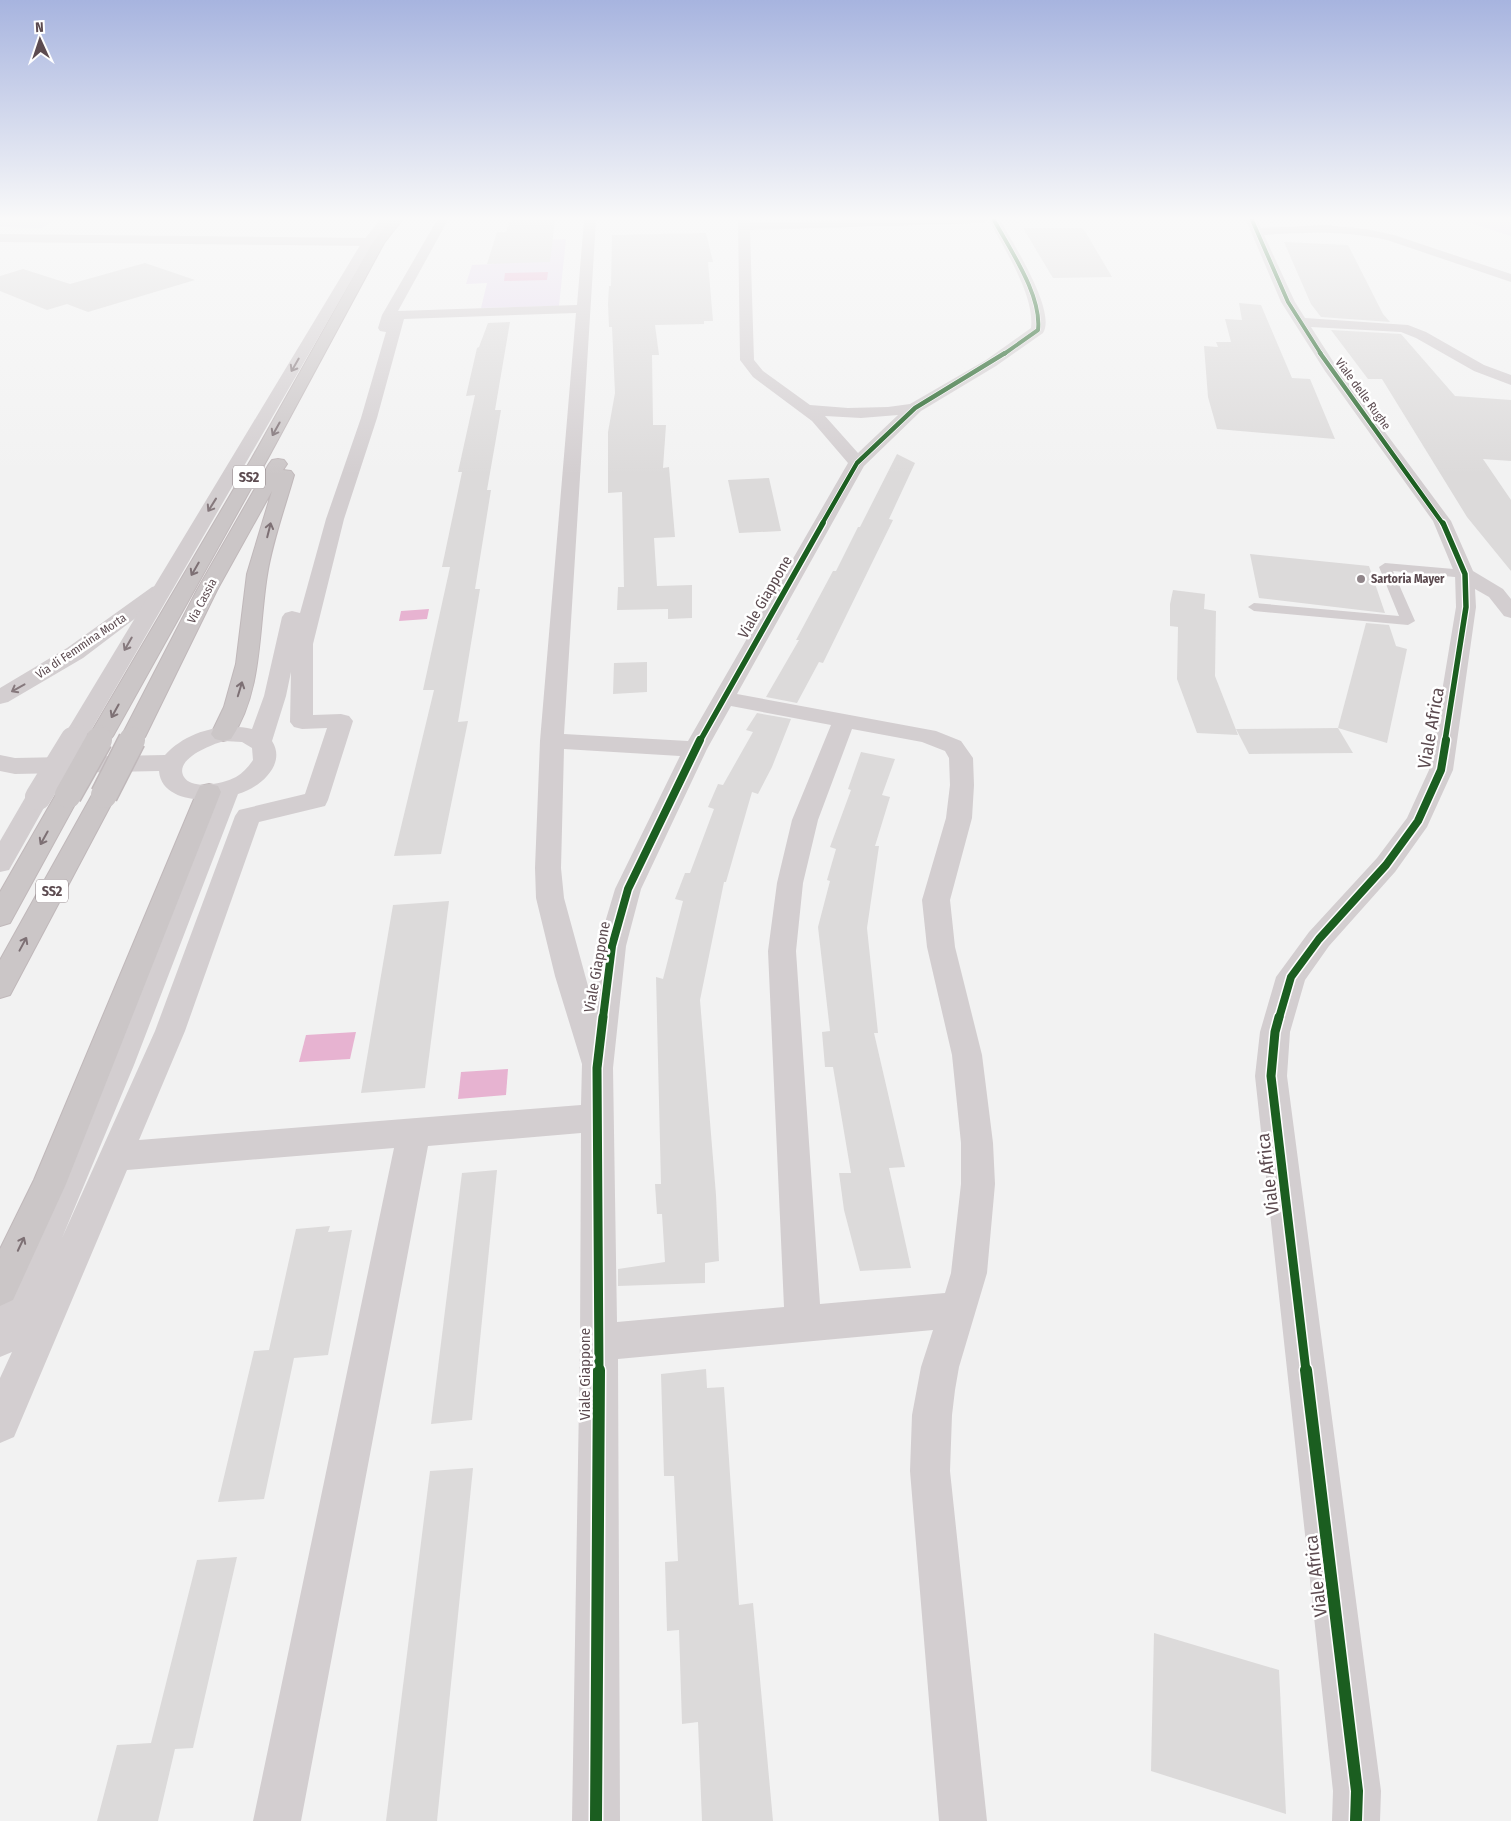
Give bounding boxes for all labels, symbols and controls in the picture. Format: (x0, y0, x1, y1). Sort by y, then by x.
north arrow (15, 15, 65, 65)
text: N (35, 19, 44, 36)
street label: Viale delle Rughe (1332, 356, 1394, 432)
one-way arrow (290, 358, 300, 372)
one-way arrow (271, 421, 281, 436)
road number: SS2 (233, 466, 265, 488)
one-way arrow (207, 497, 217, 511)
one-way arrow (265, 522, 274, 538)
street label: Viale Giappone (734, 553, 796, 641)
one-way arrow (190, 562, 200, 577)
place label: Sartoria Mayer (1371, 572, 1445, 586)
marker: Sartoria Mayer (1355, 573, 1367, 585)
street label: Via Cassia (184, 576, 220, 626)
street label: Via di Femmina Morta (33, 610, 129, 681)
one-way arrow (123, 636, 133, 651)
one-way arrow (235, 681, 245, 697)
one-way arrow (11, 683, 25, 693)
street label: Viale Africa (1413, 685, 1449, 770)
one-way arrow (110, 703, 119, 718)
one-way arrow (39, 830, 49, 845)
road number: SS2 (36, 879, 68, 902)
street label: Viale Giappone (580, 920, 614, 1014)
one-way arrow (18, 936, 28, 951)
street label: Viale Africa (1252, 1132, 1284, 1216)
one-way arrow (17, 1237, 26, 1252)
street label: Viale Giappone (576, 1328, 594, 1420)
street label: Viale Africa (1300, 1534, 1332, 1618)

